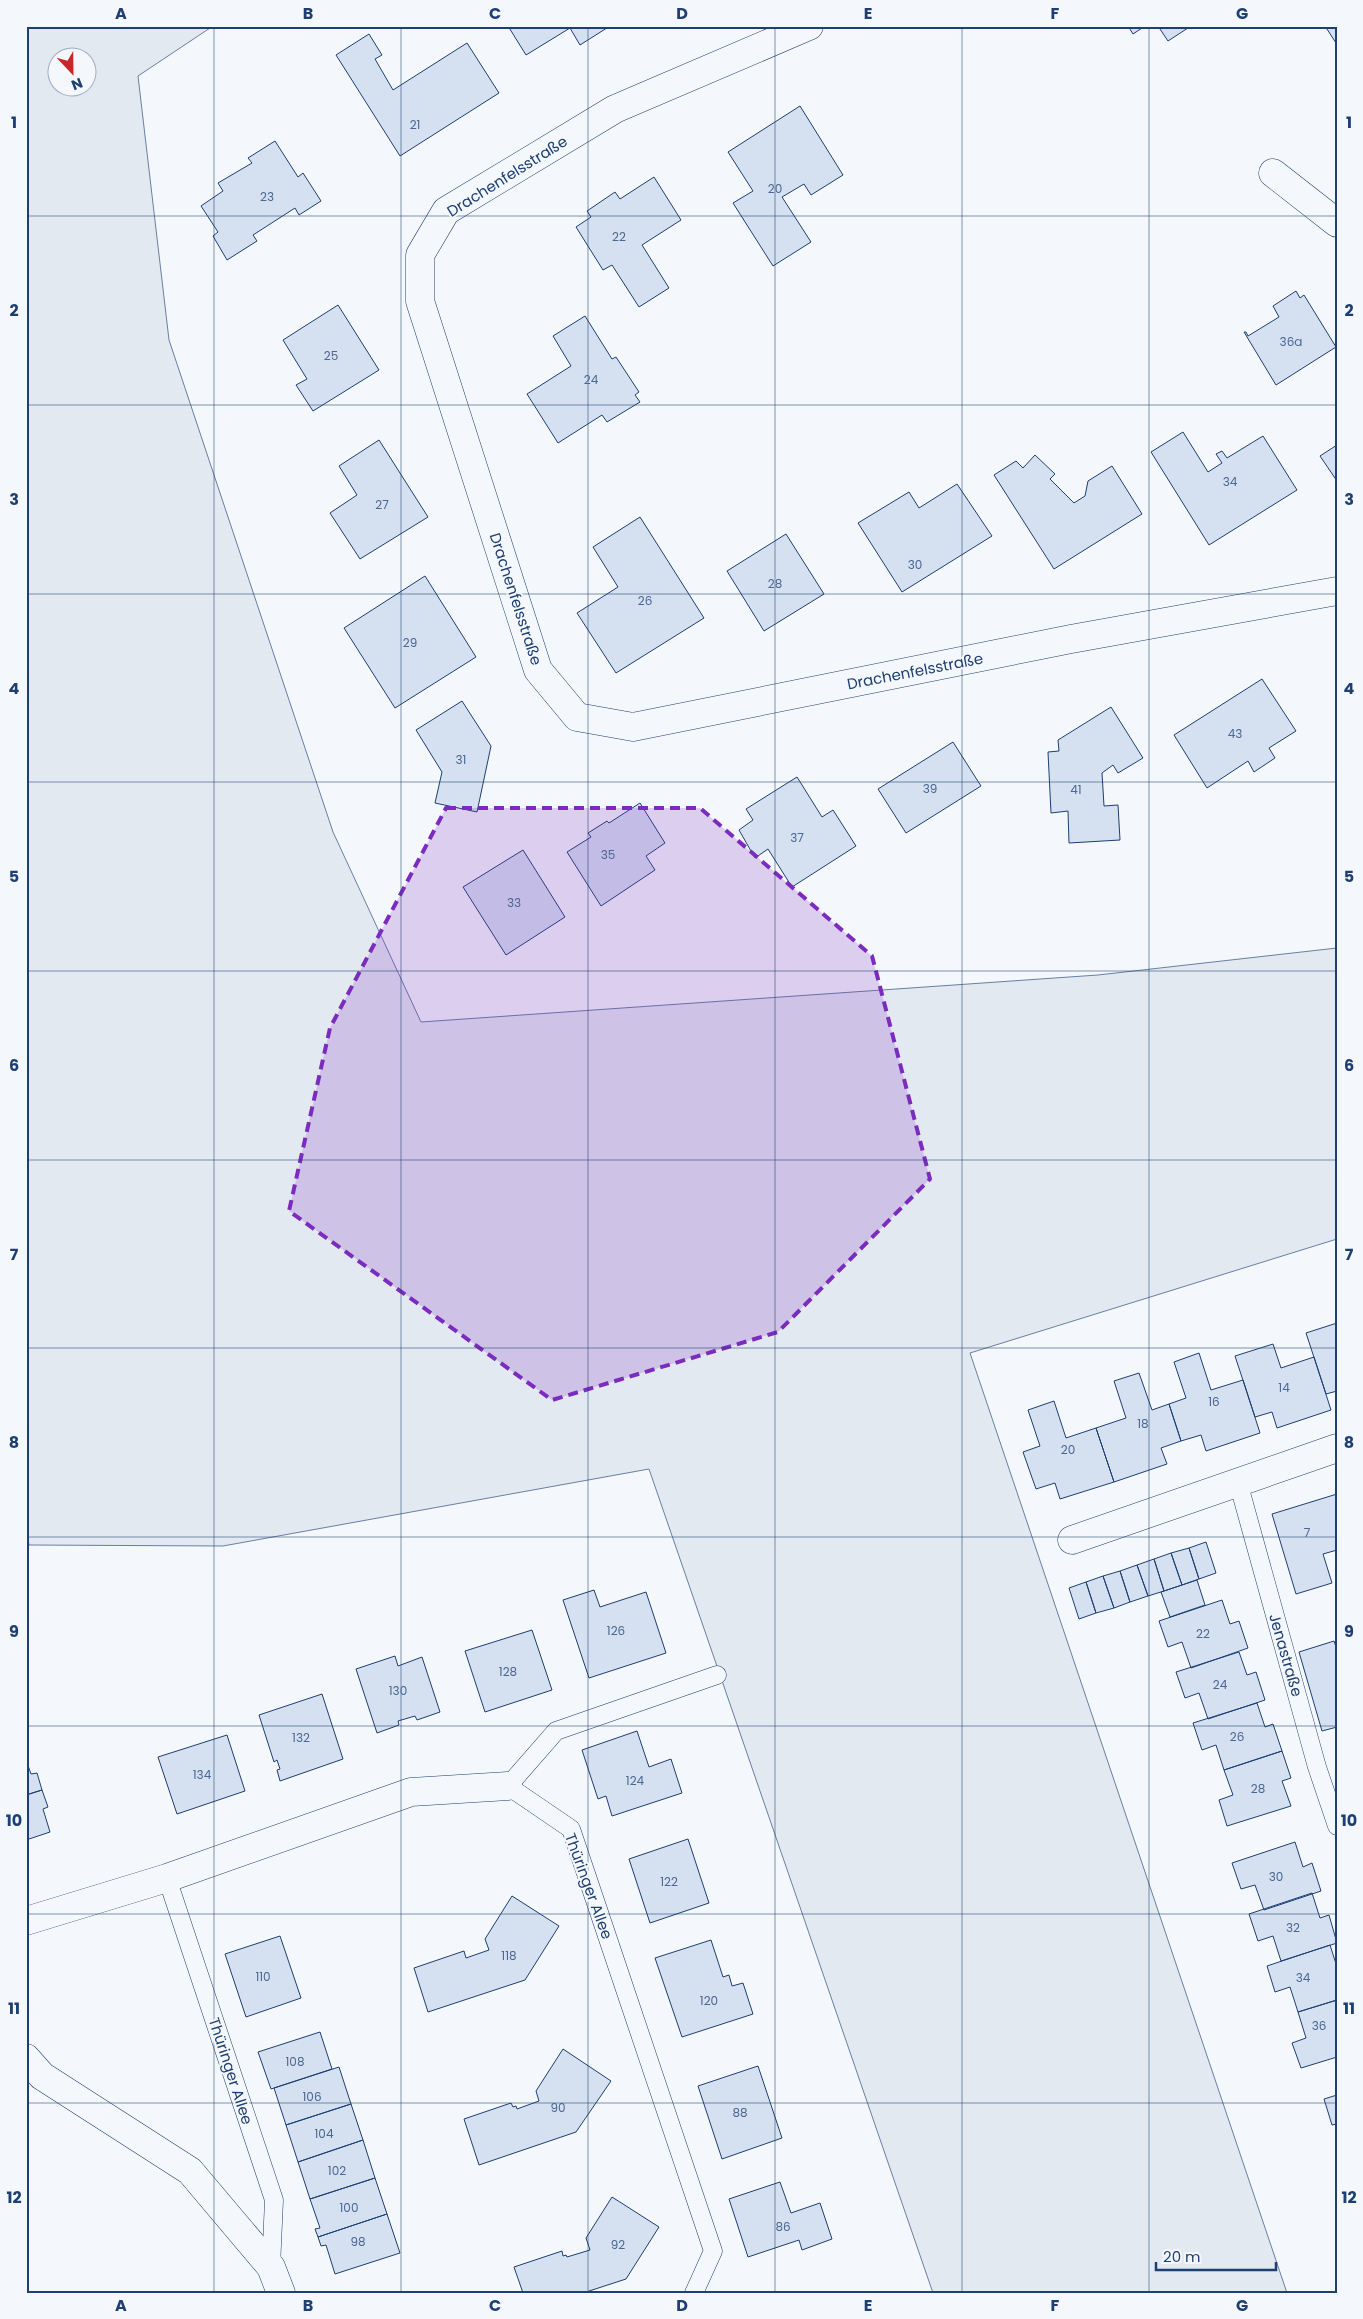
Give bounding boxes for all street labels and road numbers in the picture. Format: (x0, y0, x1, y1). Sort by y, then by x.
street label: Drachenfelsstraße (443, 130, 571, 222)
street label: Drachenfelsstraße (485, 530, 547, 668)
street label: Drachenfelsstraße (845, 648, 985, 694)
street label: Jenastraße (1264, 1611, 1308, 1699)
street label: Thüringer Allee (560, 1830, 618, 1942)
street label: Thüringer Allee (204, 2015, 258, 2127)

